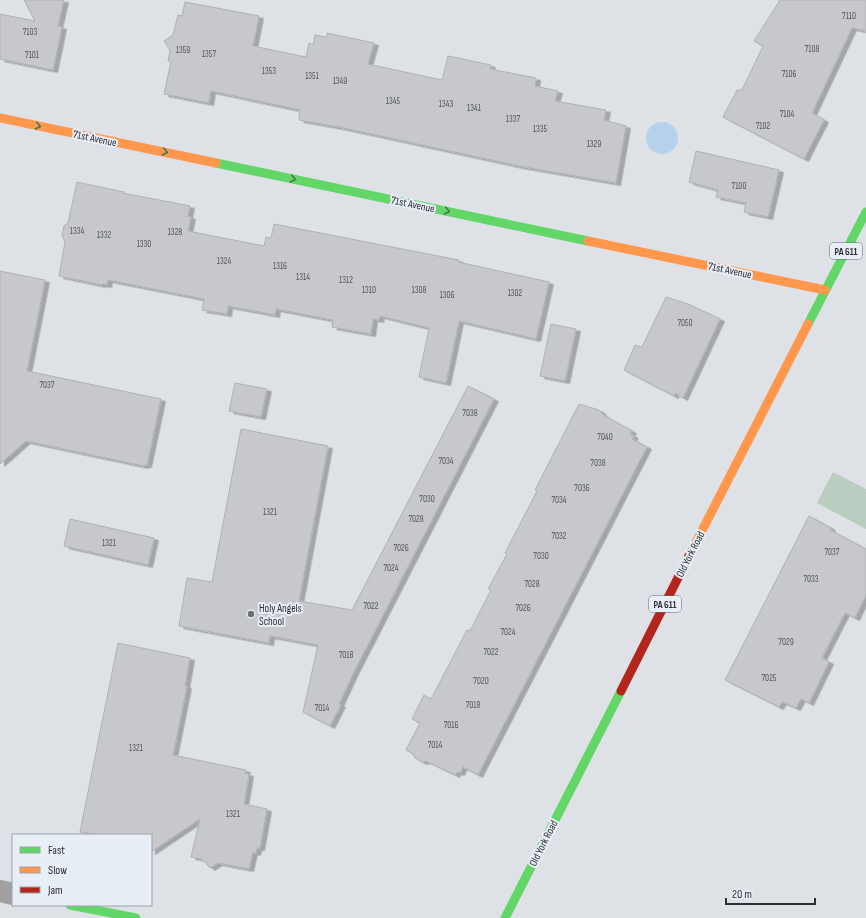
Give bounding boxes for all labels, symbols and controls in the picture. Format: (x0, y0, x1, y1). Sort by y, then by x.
house number: 7110 (842, 11, 856, 22)
house number: 7103 (23, 27, 38, 38)
house number: 7108 (805, 44, 819, 55)
house number: 1359 (176, 45, 190, 56)
house number: 1357 (202, 49, 216, 60)
house number: 7101 (25, 50, 40, 61)
house number: 1353 (262, 66, 276, 77)
house number: 7106 (782, 69, 796, 80)
house number: 1351 (305, 71, 320, 82)
house number: 1349 (333, 76, 347, 87)
house number: 1345 (386, 96, 401, 107)
house number: 1343 (439, 99, 453, 110)
house number: 1341 (467, 103, 482, 114)
house number: 7104 (780, 109, 795, 120)
house number: 1337 (506, 114, 521, 125)
one-way arrow (35, 121, 41, 129)
house number: 7102 (756, 121, 771, 132)
house number: 1335 (533, 124, 548, 135)
street label: 71st Avenue (72, 128, 118, 149)
house number: 1329 (587, 139, 601, 150)
one-way arrow (162, 148, 169, 156)
one-way arrow (290, 174, 296, 182)
house number: 7100 (732, 181, 746, 192)
street label: 71st Avenue (390, 194, 436, 215)
one-way arrow (444, 206, 451, 214)
house number: 1334 (70, 226, 84, 237)
house number: 1328 (168, 227, 182, 238)
house number: 1332 (97, 230, 111, 241)
house number: 1330 (137, 239, 151, 250)
road number: PA 611 (830, 243, 862, 259)
house number: 1324 (217, 256, 231, 267)
street label: 71st Avenue (707, 260, 753, 281)
house number: 1316 (273, 261, 287, 272)
house number: 1314 (296, 272, 310, 283)
house number: 1312 (339, 275, 353, 286)
house number: 1310 (362, 285, 376, 296)
house number: 1308 (412, 285, 426, 296)
house number: 1302 (508, 288, 523, 299)
house number: 1306 (440, 290, 454, 301)
house number: 7050 (677, 318, 693, 329)
house number: 7037 (40, 380, 55, 391)
house number: 7038 (462, 408, 478, 419)
house number: 7040 (597, 432, 613, 443)
house number: 7034 (438, 456, 454, 467)
house number: 7038 (590, 458, 606, 469)
house number: 7036 (574, 483, 590, 494)
house number: 7030 (419, 494, 435, 505)
house number: 7034 (551, 495, 567, 506)
house number: 1321 (263, 507, 278, 518)
house number: 7028 (408, 514, 424, 525)
street label: Old York Road (673, 529, 708, 579)
house number: 7032 (551, 531, 567, 542)
house number: 1321 (102, 538, 117, 549)
house number: 7026 (393, 543, 409, 554)
house number: 7037 (825, 547, 840, 558)
house number: 7030 (533, 551, 549, 562)
house number: 7024 (383, 563, 399, 574)
house number: 7033 (803, 574, 819, 585)
house number: 7028 (524, 579, 540, 590)
road number: PA 611 (649, 596, 681, 612)
house number: 7022 (363, 601, 379, 612)
place label: Holy Angels School (259, 602, 302, 628)
house number: 7026 (515, 603, 531, 614)
marker: Holy Angels School (246, 609, 256, 619)
house number: 7024 (500, 627, 516, 638)
house number: 7029 (778, 637, 794, 648)
house number: 7022 (483, 647, 499, 658)
house number: 7018 (339, 650, 353, 661)
house number: 7025 (762, 673, 777, 684)
house number: 7020 (473, 676, 489, 687)
house number: 7018 (466, 700, 480, 711)
house number: 7014 (315, 703, 329, 714)
house number: 7016 (444, 720, 458, 731)
house number: 7014 (428, 740, 442, 751)
house number: 1321 (129, 743, 144, 754)
house number: 1321 (226, 809, 241, 820)
street label: Old York Road (526, 818, 561, 868)
legend (12, 834, 152, 906)
text: Fast (48, 843, 65, 858)
text: Slow (48, 863, 67, 878)
scale bar (726, 880, 815, 906)
text: Jam (47, 883, 63, 898)
text: 20 m (732, 887, 752, 902)

